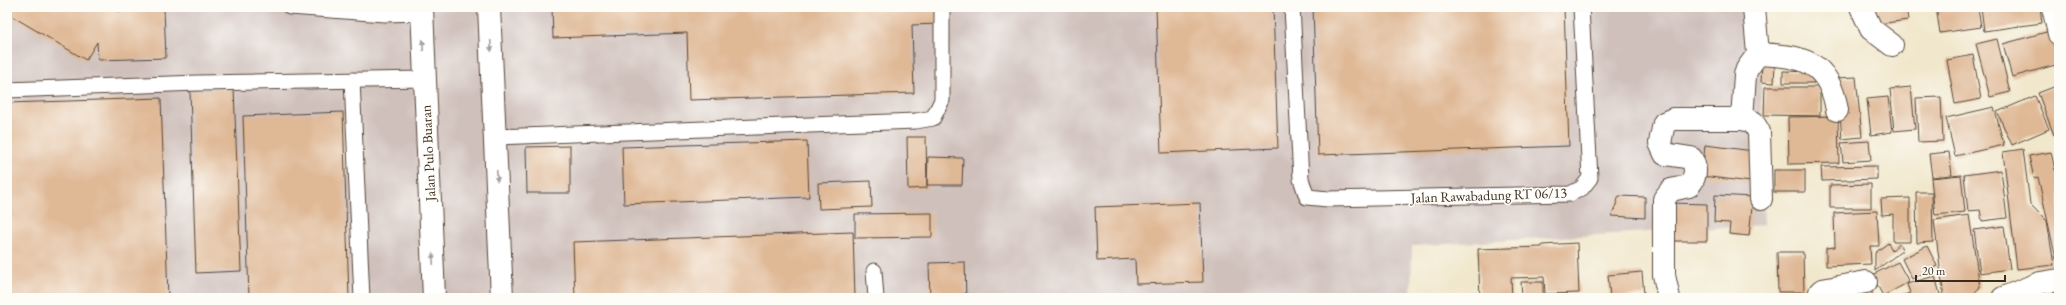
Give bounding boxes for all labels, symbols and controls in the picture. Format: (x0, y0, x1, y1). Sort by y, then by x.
one-way arrow (420, 39, 427, 51)
one-way arrow (488, 40, 495, 52)
street label: Jalan Pulo Buaran (416, 104, 440, 203)
one-way arrow (494, 170, 501, 182)
street label: Jalan Rawabadung RT 06/13 (1410, 183, 1568, 207)
one-way arrow (429, 253, 436, 265)
scale bar (1916, 257, 2005, 283)
text: 20 m (1922, 263, 1946, 279)

